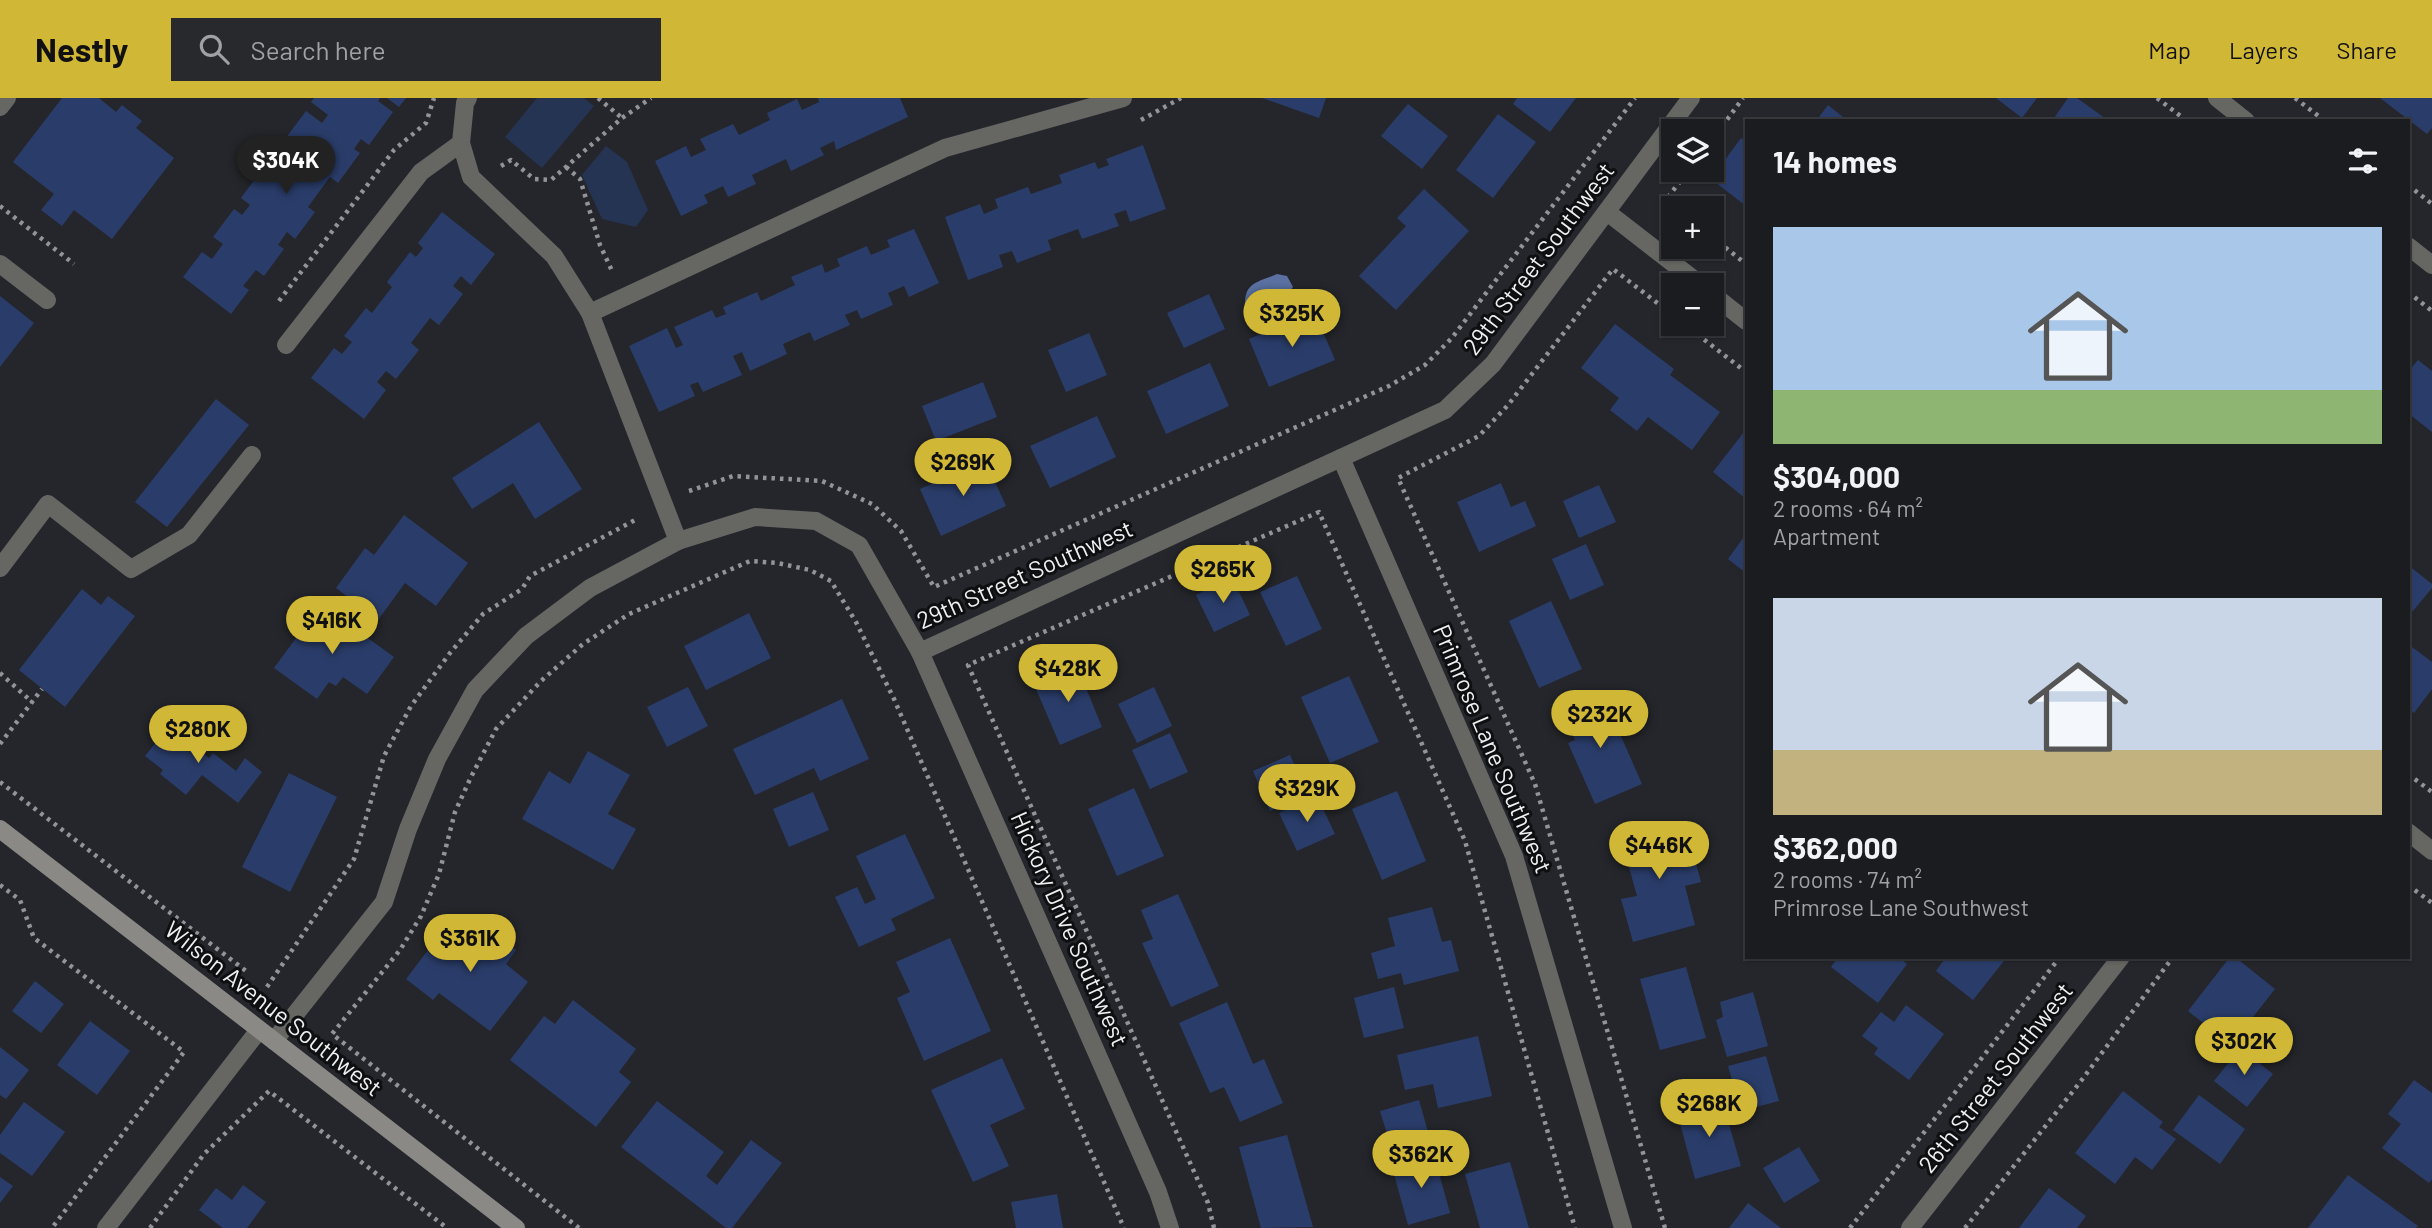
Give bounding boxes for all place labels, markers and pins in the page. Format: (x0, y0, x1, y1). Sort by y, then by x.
pin: $304K (237, 136, 335, 196)
pin: $325K (1243, 289, 1341, 349)
pin: $269K (914, 438, 1012, 498)
pin: $265K (1174, 546, 1272, 605)
pin: $416K (283, 596, 381, 656)
pin: $428K (1019, 644, 1117, 704)
pin: $232K (1551, 690, 1649, 750)
pin: $280K (149, 706, 247, 765)
pin: $329K (1258, 764, 1356, 824)
pin: $446K (1610, 822, 1708, 881)
pin: $361K (421, 914, 519, 974)
pin: $302K (2195, 1018, 2293, 1077)
pin: $268K (1660, 1080, 1758, 1139)
pin: $362K (1372, 1130, 1470, 1190)

